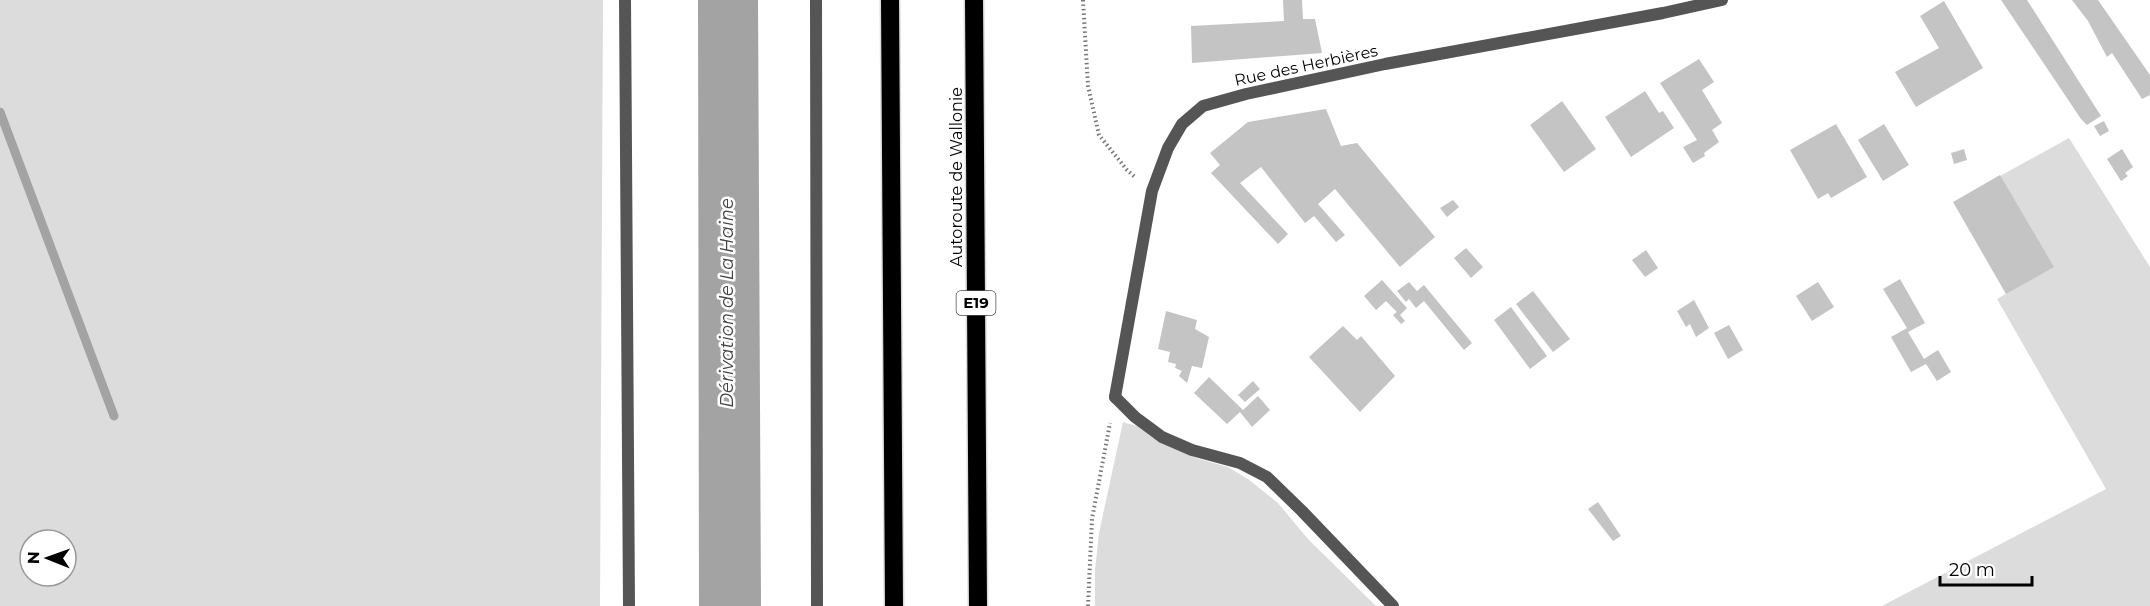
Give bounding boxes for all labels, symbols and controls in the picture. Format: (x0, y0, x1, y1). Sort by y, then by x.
street label: Rue des Herbières (1233, 41, 1380, 90)
street label: Autoroute de Wallonie (947, 87, 966, 267)
water label: Dérivation de La Haine (716, 198, 738, 408)
road number: E19 (956, 291, 996, 315)
north arrow (18, 528, 78, 588)
scale bar (1940, 549, 2032, 587)
text: N (24, 551, 43, 564)
text: 20 m (1949, 559, 1995, 581)

